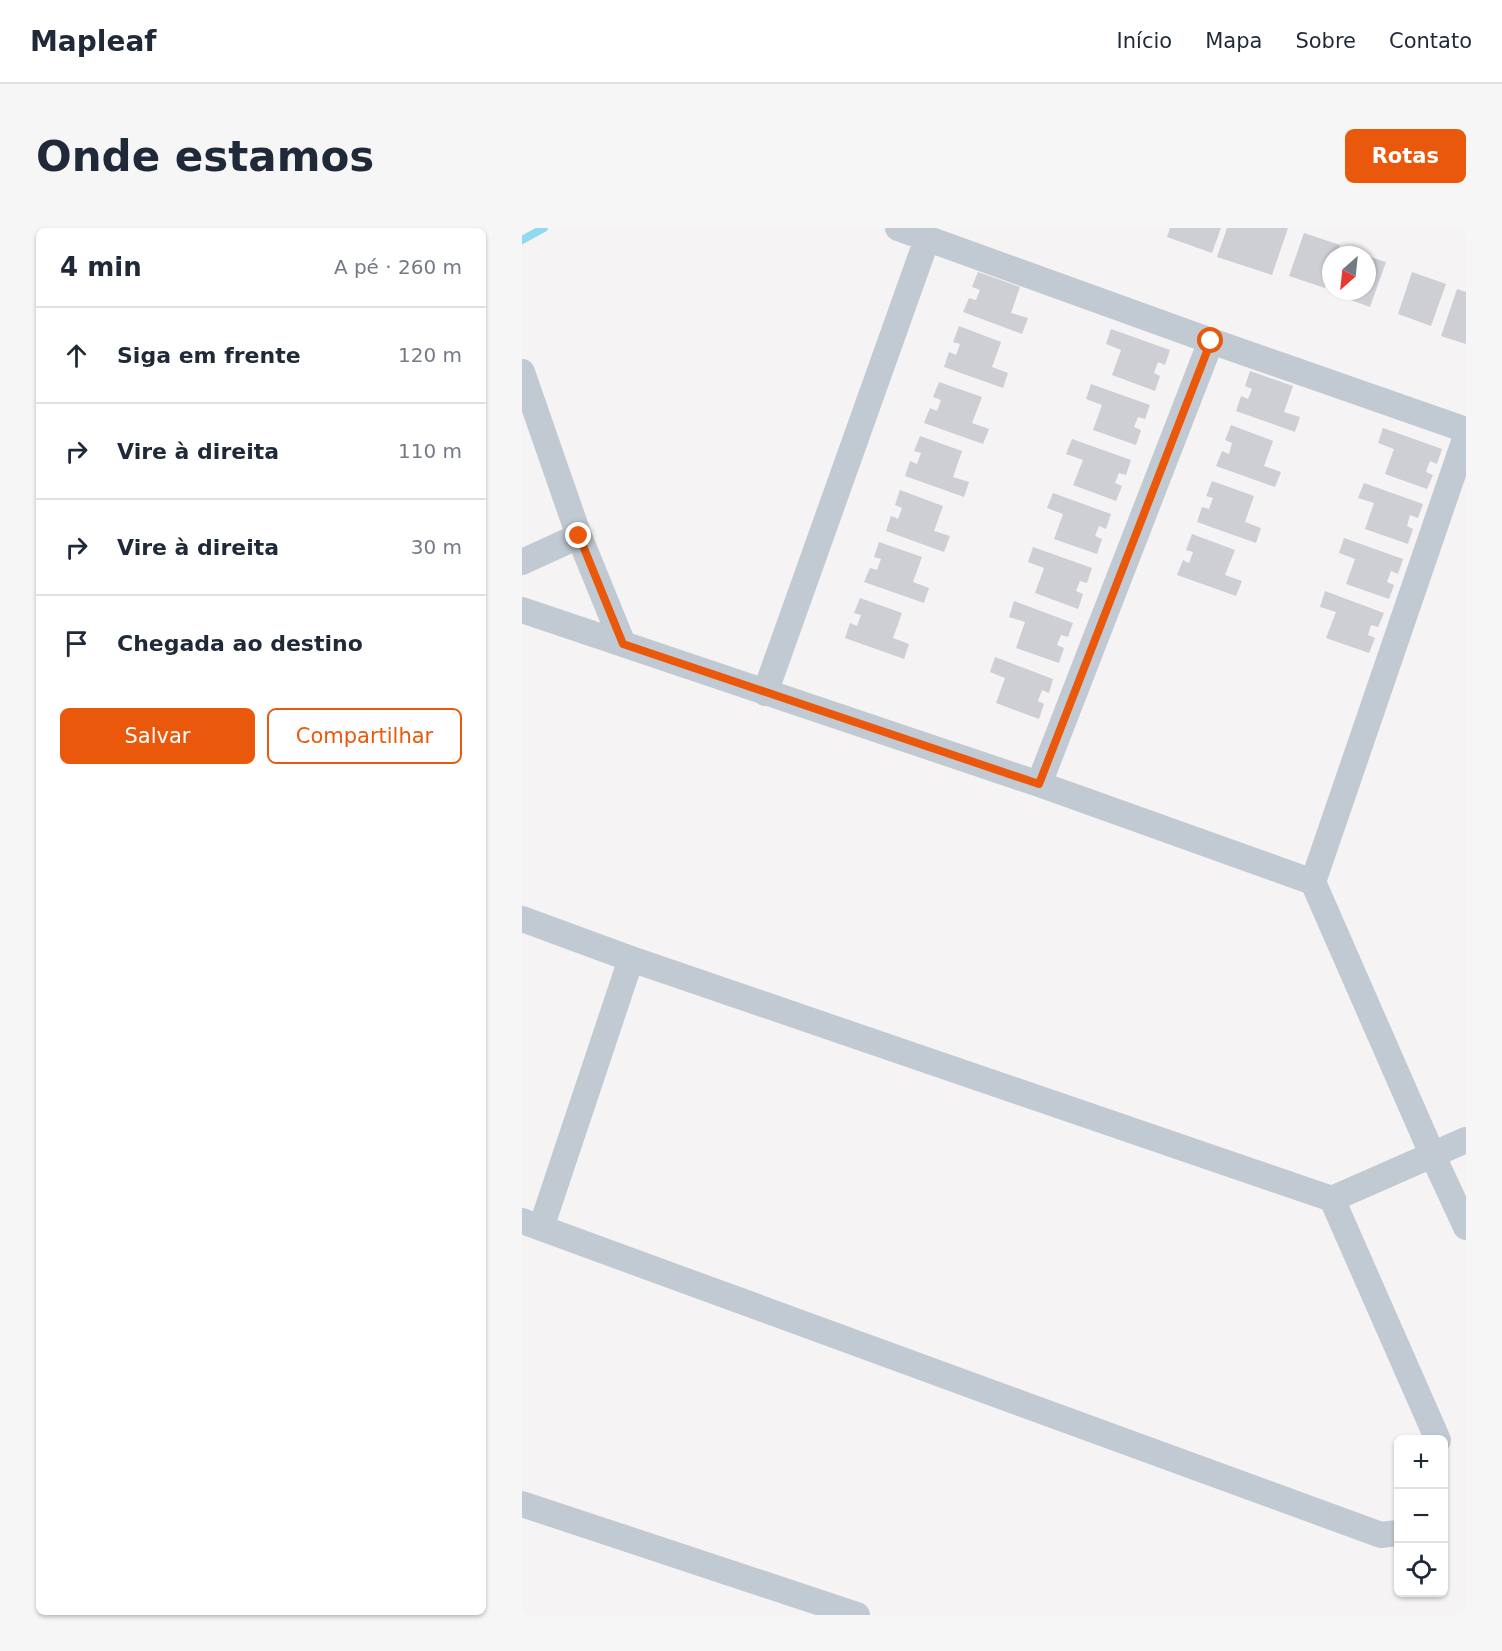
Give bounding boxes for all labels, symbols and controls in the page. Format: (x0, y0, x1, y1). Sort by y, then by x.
text: Mapleaf (30, 25, 156, 58)
text: Início (1117, 29, 1172, 53)
text: Mapa (1205, 29, 1262, 53)
text: Sobre (1295, 29, 1356, 53)
text: Contato (1389, 29, 1472, 53)
button: Rotas (1345, 129, 1466, 183)
text: Onde estamos (36, 132, 374, 181)
north arrow (1322, 246, 1376, 300)
text: 4 min (60, 252, 142, 282)
text: A pé · 260 m (334, 255, 462, 279)
route start (1197, 327, 1223, 353)
icon: ahead (60, 339, 93, 372)
text: Siga em frente (117, 343, 301, 368)
text: 120 m (398, 343, 462, 367)
icon: right (60, 435, 93, 468)
text: Vire à direita (117, 439, 279, 464)
text: 110 m (398, 439, 462, 463)
route end (565, 522, 591, 548)
icon: right (60, 531, 93, 564)
text: Vire à direita (117, 535, 279, 560)
text: 30 m (411, 535, 462, 559)
icon: arrive (60, 627, 93, 660)
text: Chegada ao destino (117, 631, 363, 656)
button: Salvar (60, 708, 255, 764)
button: Compartilhar (267, 708, 462, 764)
map controls (1394, 1435, 1448, 1597)
button: + (1394, 1435, 1448, 1489)
button: − (1394, 1489, 1448, 1543)
button: locate (1394, 1543, 1448, 1597)

